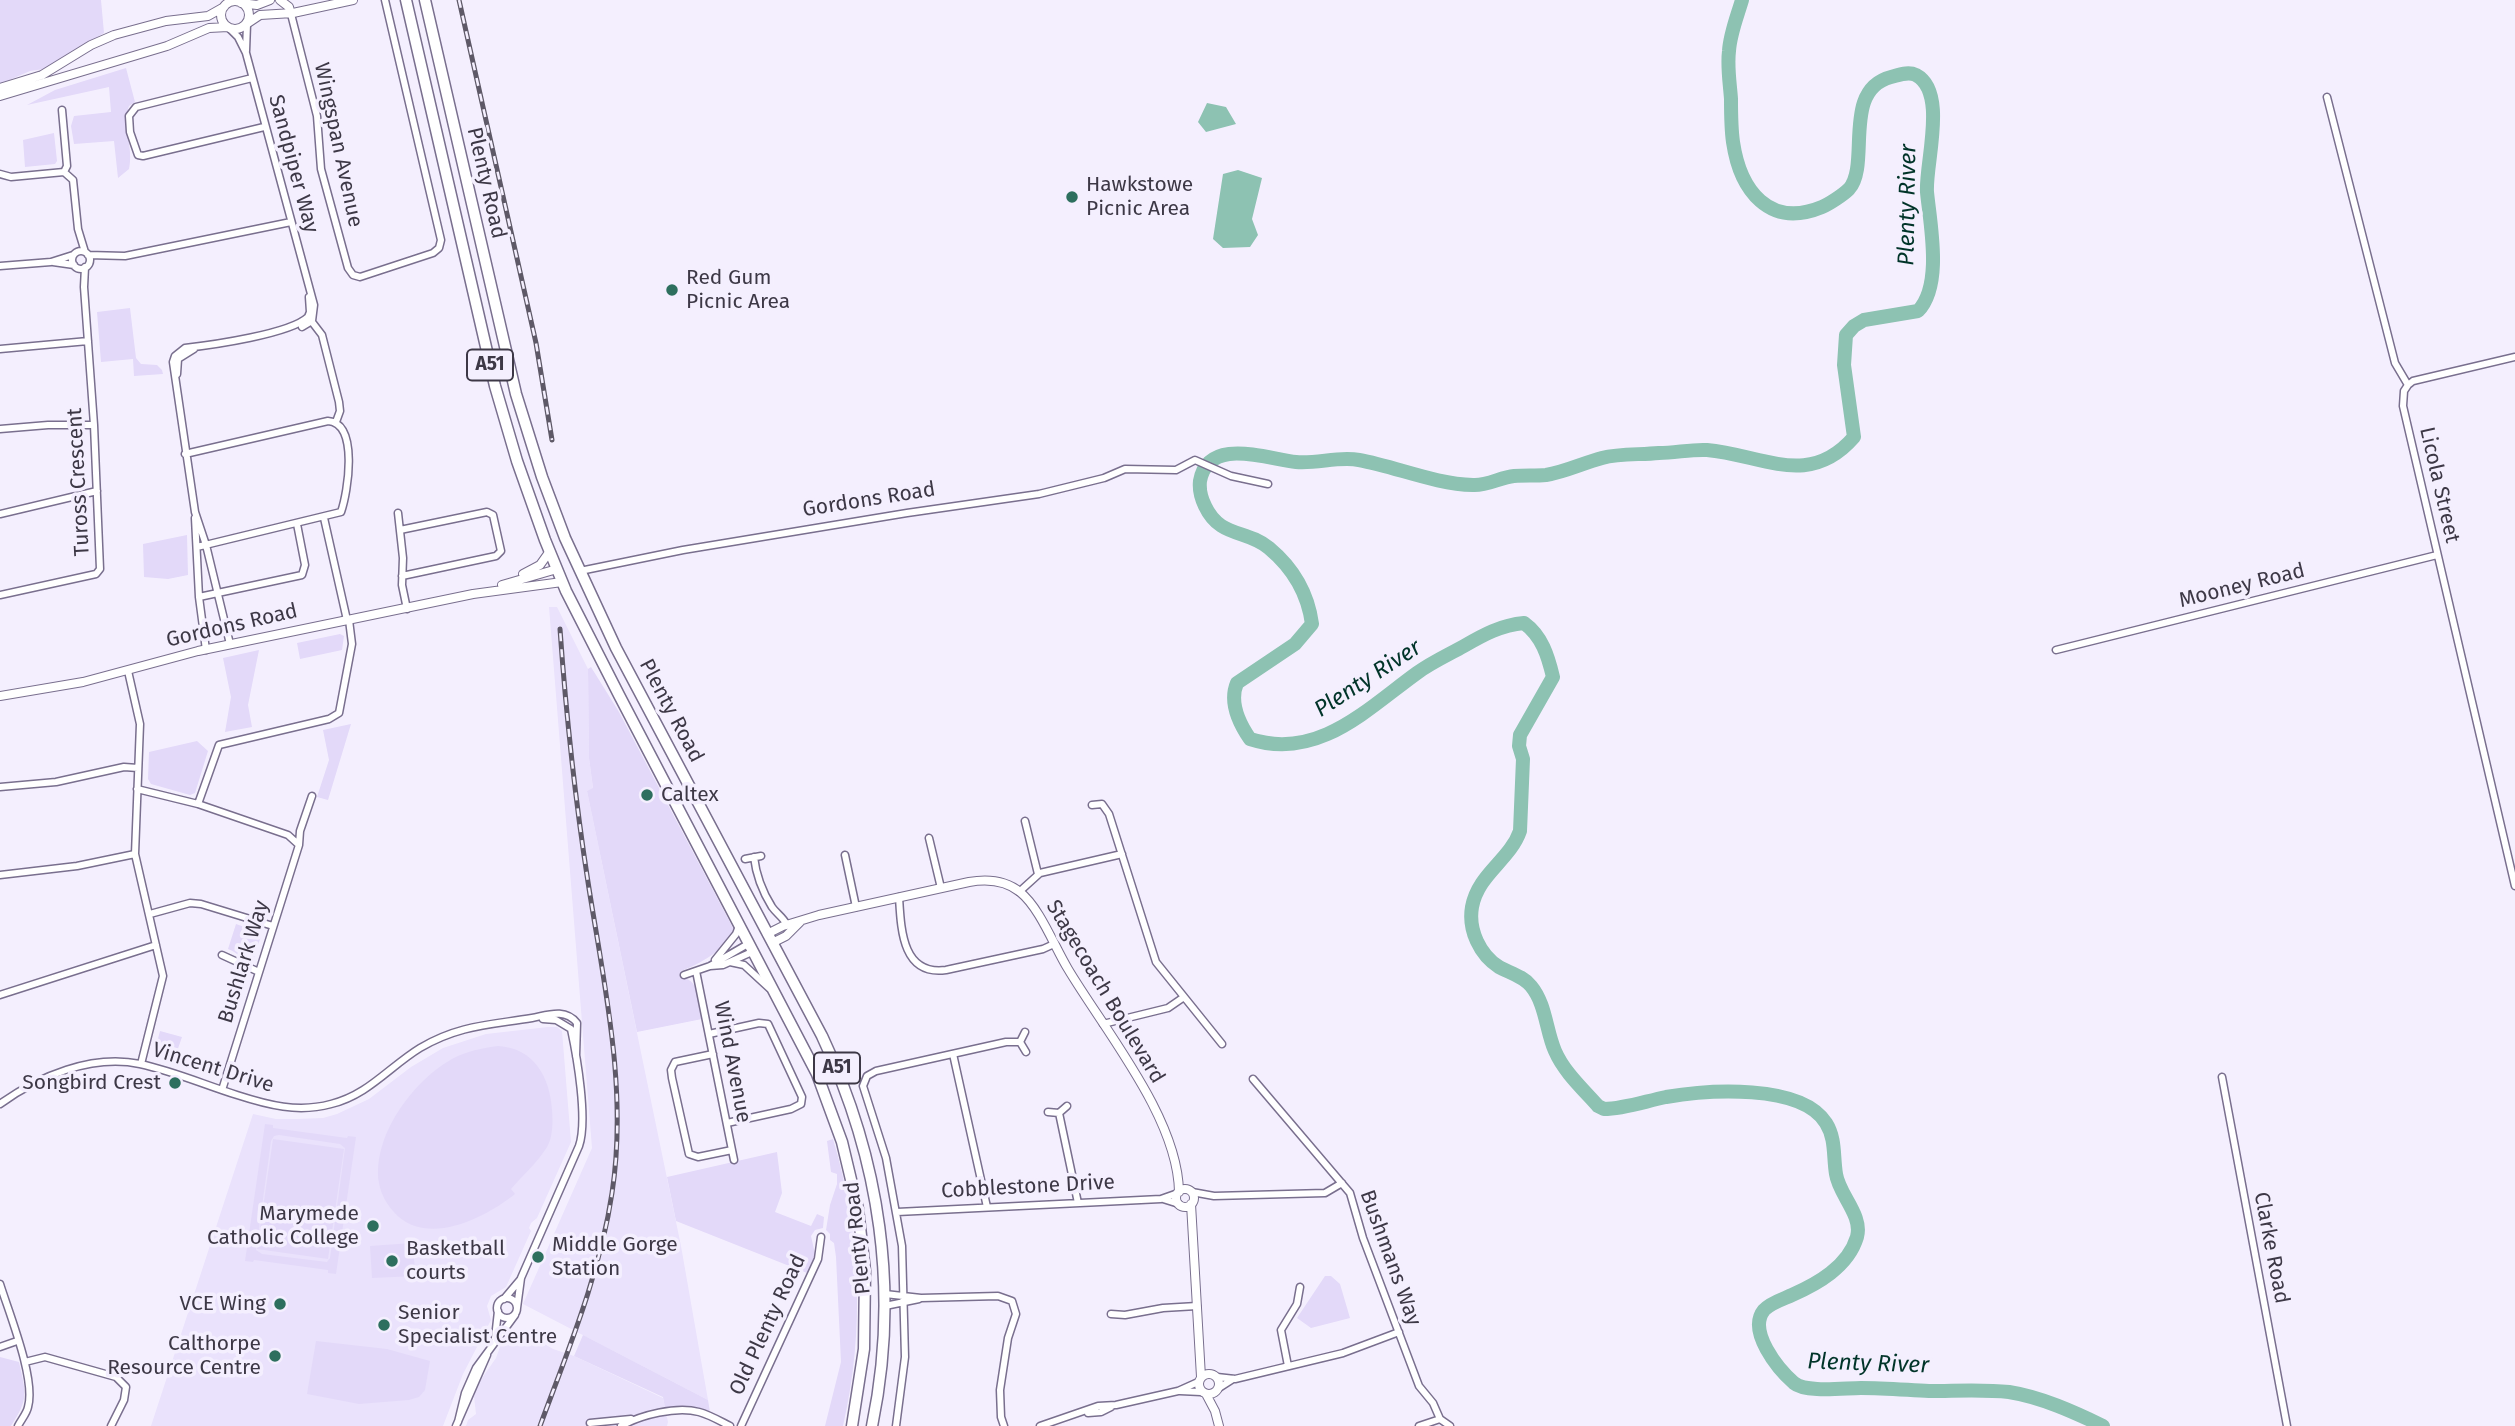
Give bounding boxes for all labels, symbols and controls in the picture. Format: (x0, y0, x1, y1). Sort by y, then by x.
street label: Wingspan Avenue (308, 61, 368, 229)
street label: Sandpiper Way (262, 92, 324, 236)
street label: Plenty Road (461, 125, 511, 241)
water label: Plenty River (1893, 144, 1923, 266)
place label: Hawkstowe Picnic Area (1086, 172, 1193, 222)
marker: Hawkstowe Picnic Area (1064, 189, 1080, 205)
place label: Red Gum Picnic Area (686, 265, 790, 315)
marker: Red Gum Picnic Area (664, 282, 680, 298)
road number: A51 (467, 350, 513, 380)
street label: Tuross Crescent (63, 407, 95, 557)
street label: Licola Street (2413, 425, 2465, 545)
street label: Gordons Road (801, 477, 937, 523)
street label: Mooney Road (2176, 558, 2308, 614)
street label: Gordons Road (164, 599, 300, 653)
water label: Plenty River (1309, 634, 1427, 724)
street label: Plenty Road (633, 655, 709, 767)
place label: Caltex (661, 782, 719, 808)
marker: Caltex (639, 787, 655, 803)
street label: Stagecoach Boulevard (1040, 896, 1170, 1088)
street label: Bushlark Way (213, 898, 275, 1026)
street label: Wind Avenue (708, 999, 756, 1125)
street label: Vincent Drive (149, 1038, 277, 1098)
road number: A51 (814, 1052, 860, 1084)
place label: Songbird Crest (22, 1070, 161, 1096)
marker: Songbird Crest (167, 1075, 183, 1091)
street label: Cobblestone Drive (940, 1170, 1116, 1204)
street label: Plenty Road (840, 1180, 876, 1296)
street label: Bushmans Way (1354, 1187, 1426, 1329)
street label: Clarke Road (2248, 1190, 2294, 1306)
place label: Marymede Catholic College (207, 1201, 359, 1251)
marker: Marymede Catholic College (365, 1218, 381, 1234)
place label: Middle Gorge Station (552, 1232, 678, 1282)
place label: Basketball courts (406, 1236, 505, 1286)
marker: Middle Gorge Station (530, 1249, 546, 1265)
street label: Old Plenty Road (724, 1251, 812, 1399)
marker: Basketball courts (384, 1253, 400, 1269)
place label: VCE Wing (179, 1291, 266, 1317)
marker: VCE Wing (272, 1296, 288, 1312)
place label: Senior Specialist Centre (398, 1300, 557, 1350)
marker: Senior Specialist Centre (376, 1317, 392, 1333)
place label: Calthorpe Resource Centre (107, 1331, 261, 1381)
marker: Calthorpe Resource Centre (267, 1348, 283, 1364)
water label: Plenty River (1807, 1348, 1929, 1380)

